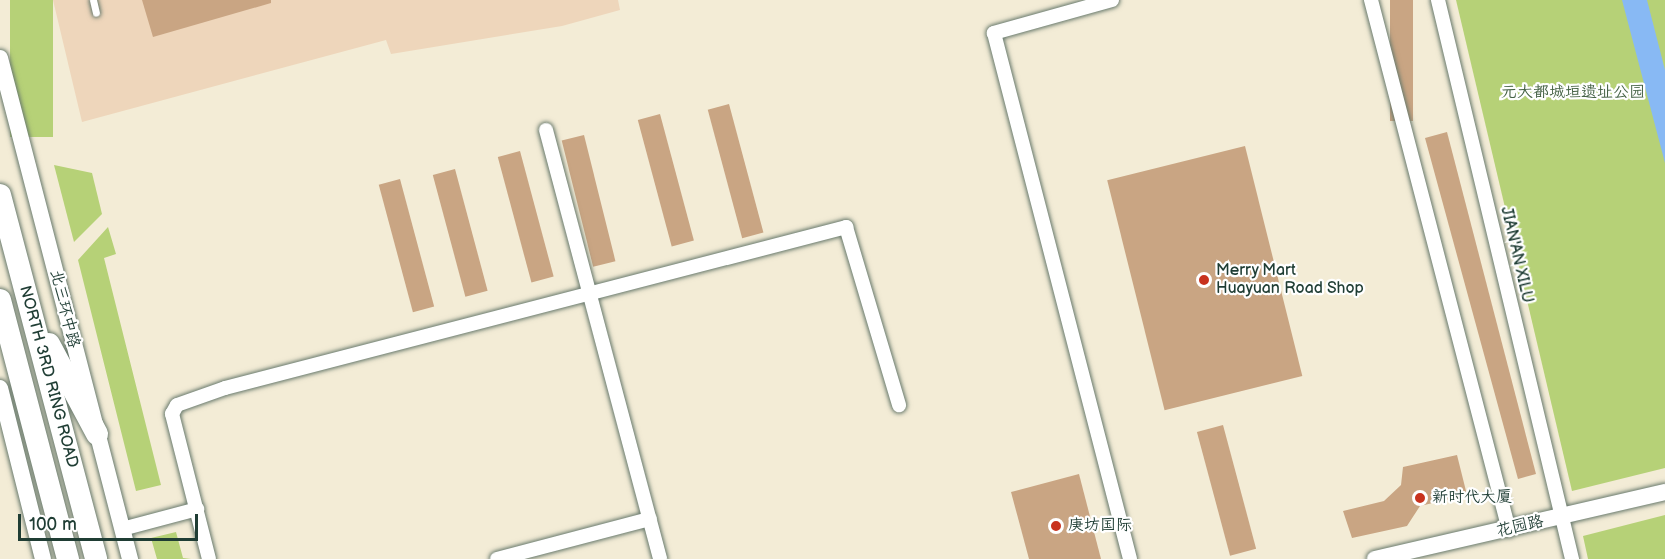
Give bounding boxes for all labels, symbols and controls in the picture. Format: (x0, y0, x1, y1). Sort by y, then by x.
park label: 元大都城垣遗址公园 (1501, 83, 1645, 103)
street label: JIAN'AN XILU (1496, 205, 1536, 305)
place label: Merry Mart Huayuan Road Shop (1216, 261, 1364, 299)
street label: 北三环中路 (45, 268, 83, 350)
marker: Merry Mart Huayuan Road Shop (1197, 273, 1211, 287)
street label: NORTH 3RD RING ROAD (14, 284, 82, 470)
place label: 新时代大厦 (1432, 488, 1512, 508)
marker: 新时代大厦 (1413, 491, 1427, 505)
scale bar (21, 502, 201, 540)
street label: 花园路 (1494, 512, 1546, 542)
text: 100 m (29, 514, 77, 535)
place label: 庚坊国际 (1068, 516, 1132, 536)
marker: 庚坊国际 (1049, 519, 1063, 533)

